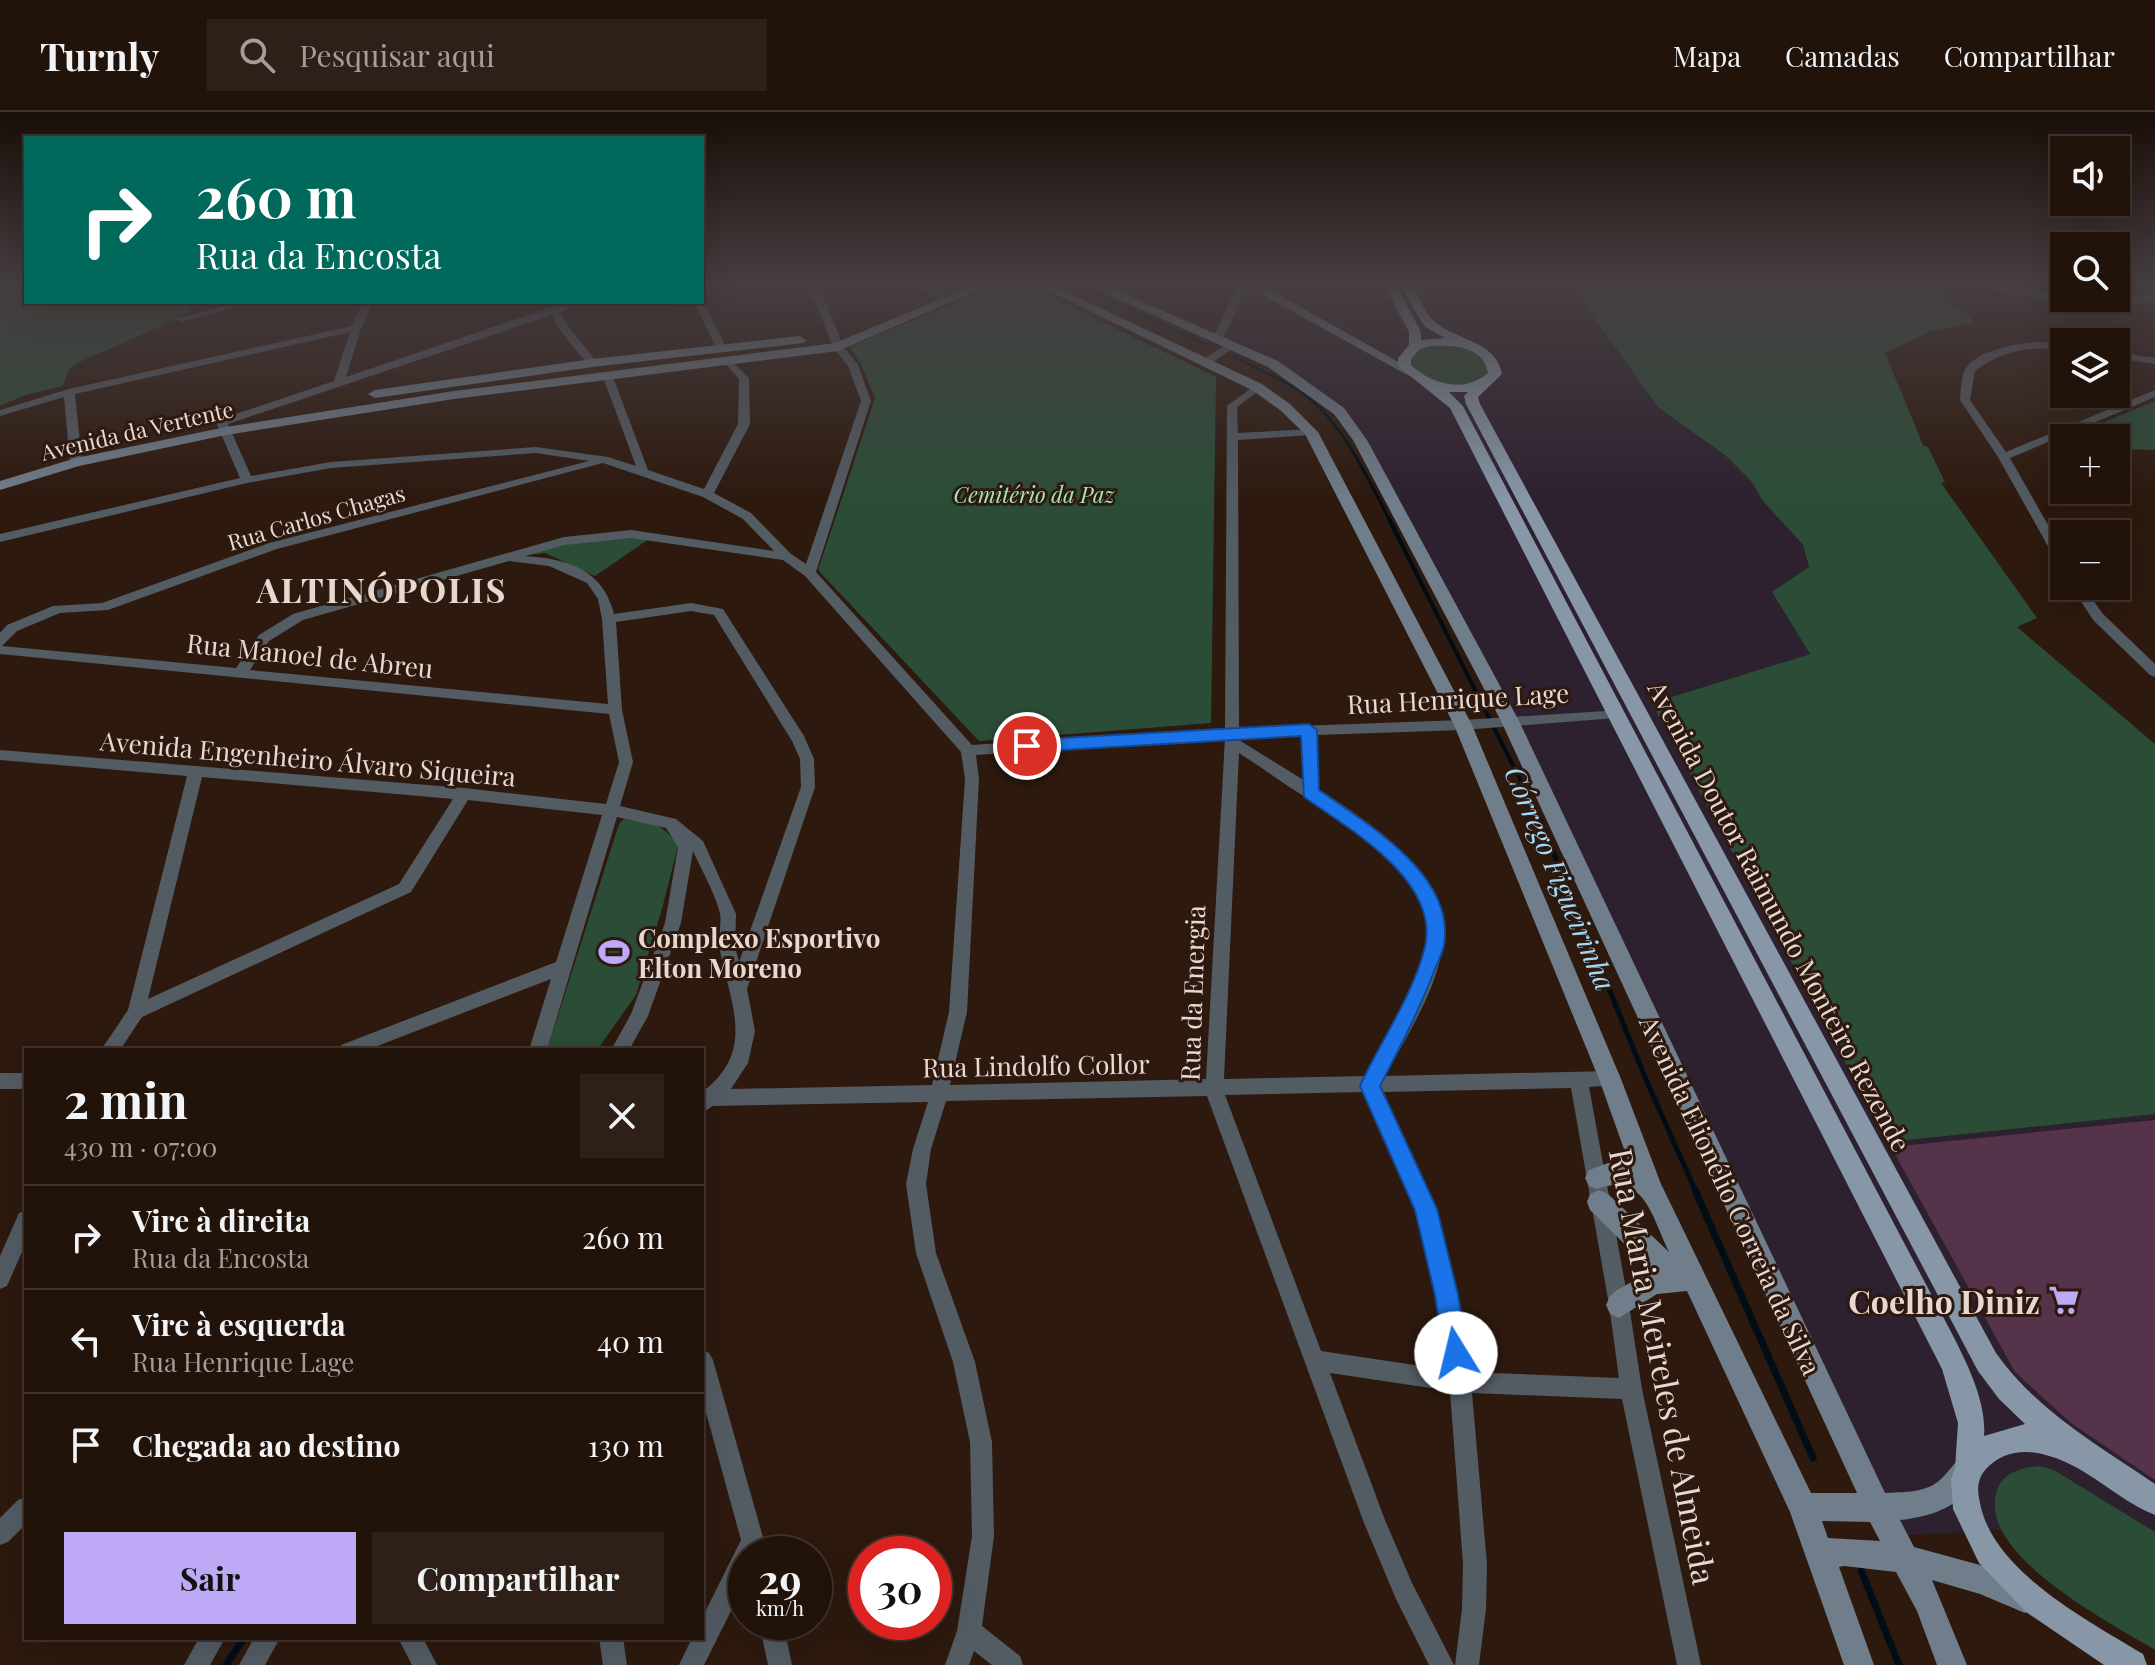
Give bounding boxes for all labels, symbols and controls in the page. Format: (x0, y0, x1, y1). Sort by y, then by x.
search box (207, 19, 767, 91)
text: Turnly (40, 30, 159, 81)
icon: search (235, 33, 279, 77)
text: Pesquisar aqui (299, 35, 495, 75)
text: Mapa (1673, 37, 1741, 74)
text: Camadas (1785, 37, 1900, 74)
text: Compartilhar (1944, 37, 2115, 74)
map controls (2050, 136, 2130, 600)
button: sound (2050, 136, 2130, 216)
text: 260 m (196, 158, 357, 233)
icon: right (64, 168, 168, 272)
text: Rua da Encosta (196, 230, 441, 278)
button: search (2050, 232, 2130, 312)
button: layers (2050, 328, 2130, 408)
street label: Avenida da Vertente (37, 393, 236, 467)
button: + (2050, 424, 2130, 504)
street label: Rua Carlos Chagas (224, 477, 408, 557)
park label: Cemitério da Paz (954, 479, 1116, 509)
button: − (2050, 520, 2130, 600)
district label: ALTINÓPOLIS (256, 566, 507, 612)
street label: Rua Manoel de Abreu (185, 625, 435, 685)
street label: Avenida Doutor Raimundo Monteiro Rezende (1640, 674, 1919, 1158)
street label: Rua Henrique Lage (1346, 675, 1570, 721)
pin (993, 712, 1061, 780)
street label: Avenida Engenheiro Álvaro Siqueira (98, 722, 517, 794)
icon: arrive (1005, 724, 1049, 768)
water label: Córrego Figueirinha (1497, 760, 1625, 996)
street label: Rua da Energia (1171, 905, 1213, 1081)
place label: Complexo Esportivo Elton Moreno (638, 920, 881, 985)
sports icon: Complexo Esportivo Elton Moreno (597, 935, 631, 969)
street label: Avenida Elionélio Correia da Silva (1632, 1009, 1830, 1380)
street label: Rua Lindolfo Collor (922, 1046, 1150, 1084)
text: 2 min (64, 1067, 188, 1131)
button: close (580, 1074, 664, 1158)
text: 430 m · 07:00 (64, 1129, 217, 1164)
street label: Rua Maria Meireles de Almeida (1601, 1144, 1727, 1588)
text: Vire à direita (132, 1200, 310, 1240)
icon: right (64, 1215, 108, 1259)
text: 260 m (582, 1217, 664, 1257)
text: Rua da Encosta (132, 1240, 309, 1275)
place label: Coelho Diniz (1848, 1279, 2040, 1322)
supermarket icon: Coelho Diniz (2047, 1283, 2081, 1317)
text: Vire à esquerda (132, 1304, 345, 1344)
position arrow (1414, 1311, 1498, 1395)
icon: left (64, 1319, 108, 1363)
text: 40 m (597, 1321, 664, 1361)
text: Rua Henrique Lage (132, 1344, 354, 1379)
icon: arrive (64, 1423, 108, 1467)
text: Chegada ao destino (132, 1425, 400, 1465)
text: 130 m (588, 1425, 664, 1465)
button: Sair (64, 1532, 356, 1624)
button: Compartilhar (372, 1532, 664, 1624)
speed limit sign: 30 (848, 1536, 952, 1640)
text: 29 (758, 1551, 802, 1604)
text: km/h (756, 1594, 804, 1621)

